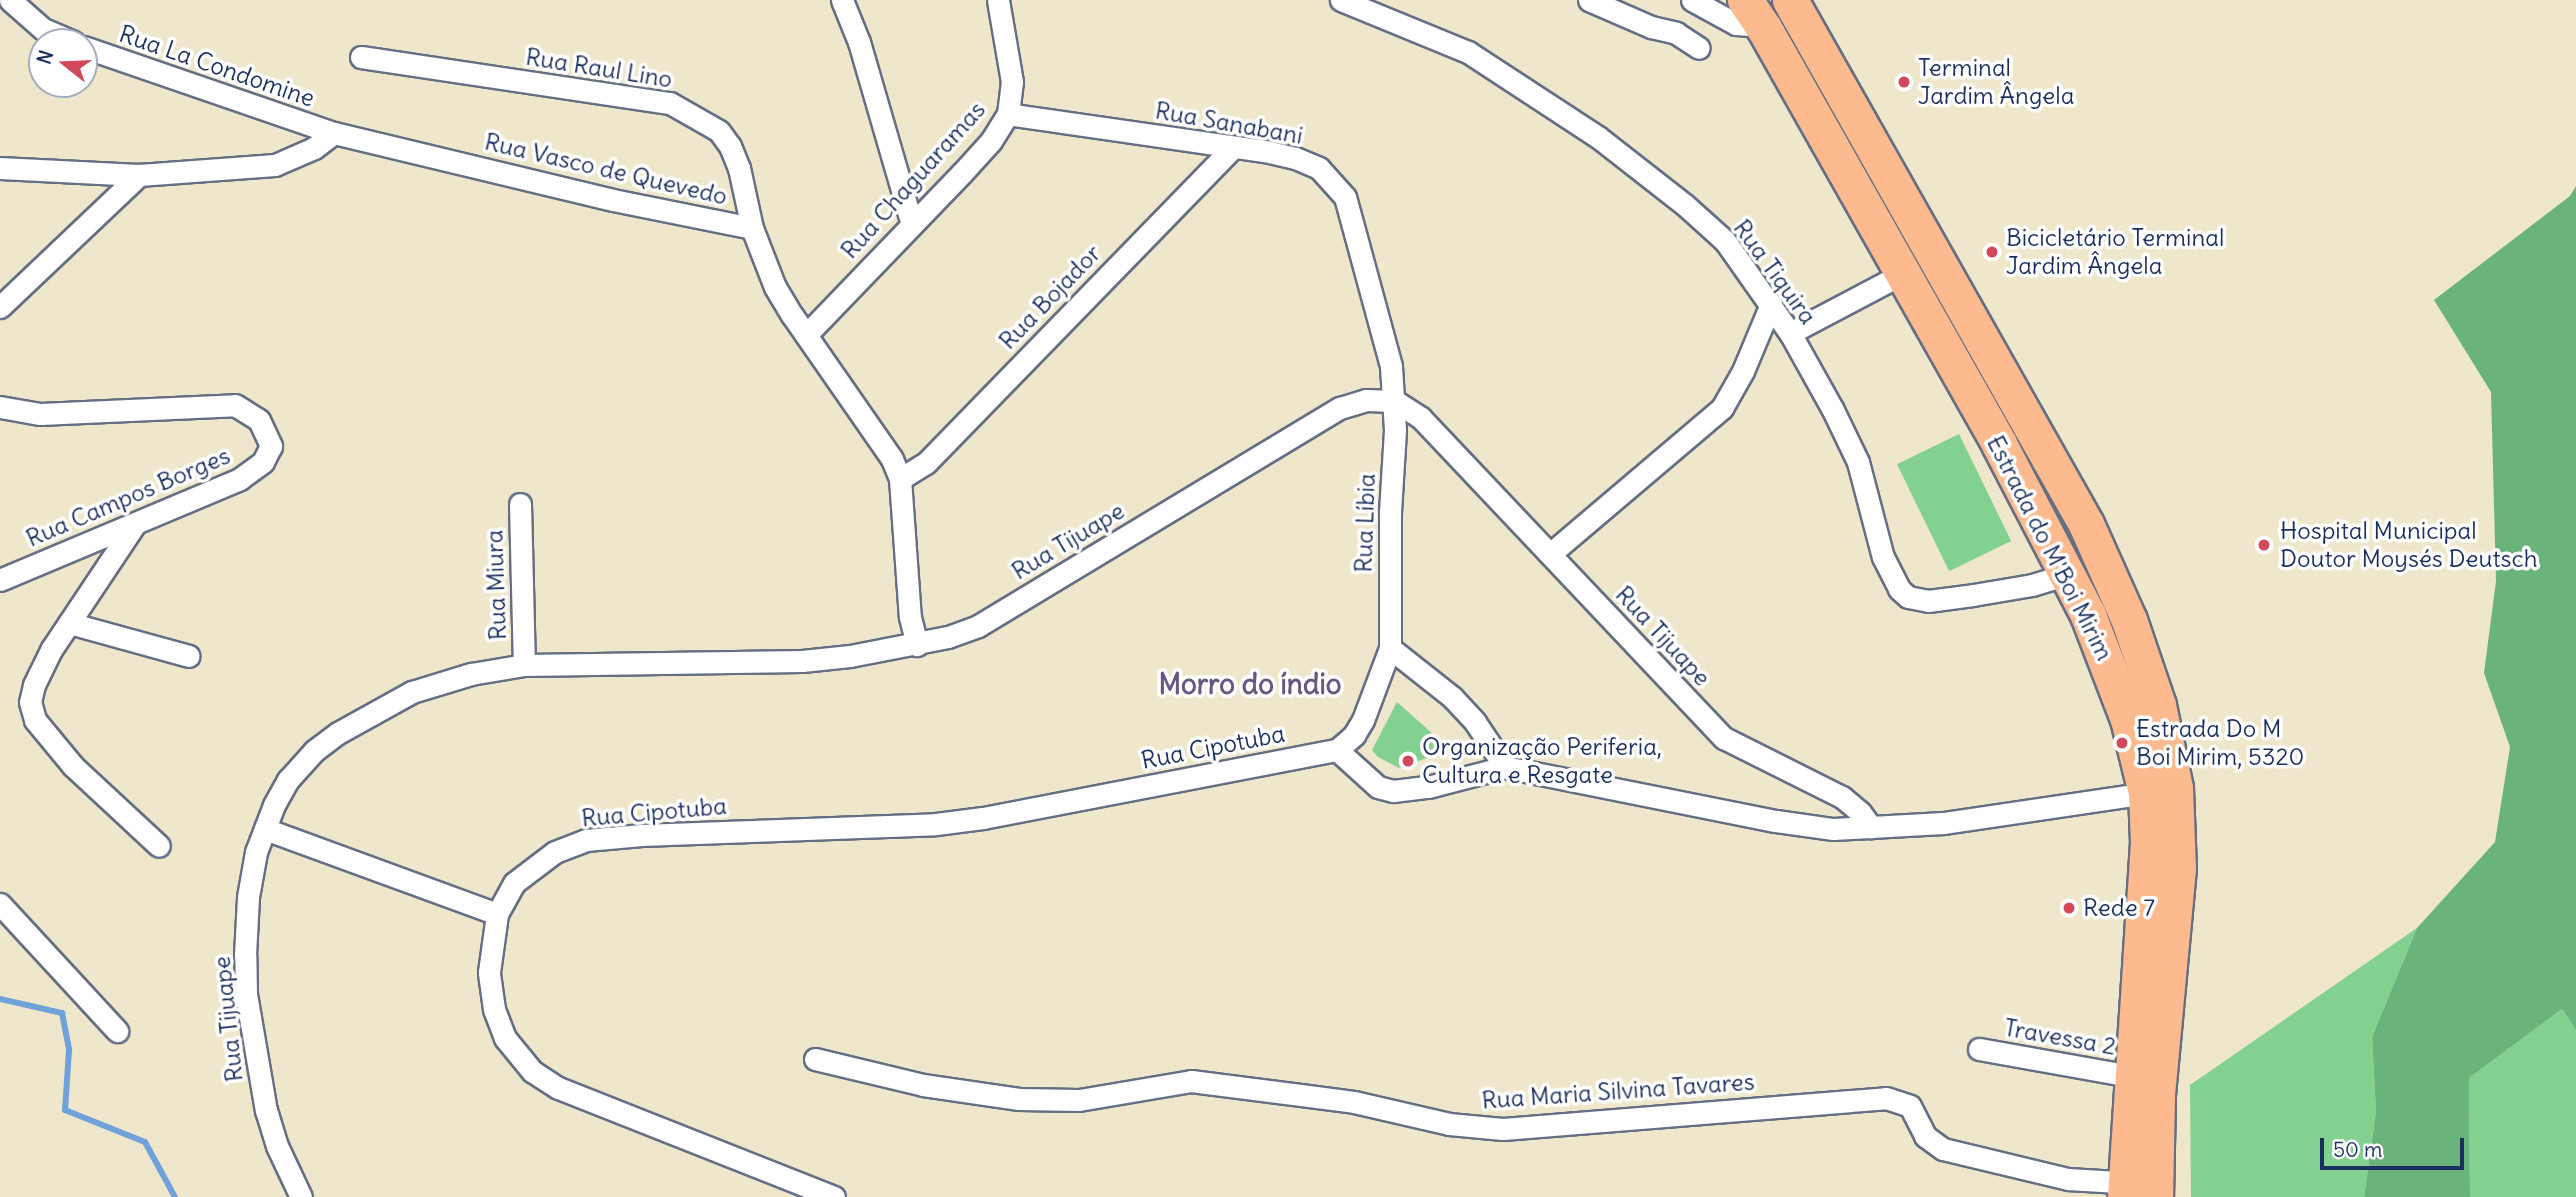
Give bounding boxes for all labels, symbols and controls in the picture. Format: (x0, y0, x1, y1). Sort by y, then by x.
street label: Rua La Condomine (116, 19, 318, 113)
north arrow (28, 28, 98, 98)
street label: Rua Raul Lino (524, 42, 674, 94)
text: N (31, 47, 58, 67)
place label: Terminal Jardim Ângela (1918, 54, 2074, 110)
marker: Terminal Jardim Ângela (1896, 74, 1912, 90)
street label: Rua Chaguaramas (835, 95, 991, 265)
street label: Rua Sanabani (1153, 96, 1305, 150)
street label: Rua Vasco de Quevedo (482, 127, 730, 211)
street label: Rua Tiquira (1727, 214, 1823, 330)
place label: Bicicletário Terminal Jardim Ângela (2006, 224, 2224, 280)
street label: Rua Bojador (993, 239, 1107, 355)
marker: Bicicletário Terminal Jardim Ângela (1984, 244, 2000, 260)
street label: Estrada do M'Boi Mirim (1981, 431, 2119, 665)
street label: Rua Campos Borges (22, 441, 234, 553)
street label: Rua Líbia (1349, 473, 1381, 573)
street label: Rua Tijuape (1007, 496, 1129, 586)
place label: Hospital Municipal Doutor Moysés Deutsch (2280, 517, 2538, 573)
street label: Rua Miura (480, 529, 512, 641)
marker: Hospital Municipal Doutor Moysés Deutsch (2254, 535, 2274, 555)
street label: Rua Tijuape (1610, 580, 1716, 692)
district label: Morro do índio (1158, 667, 1342, 701)
place label: Estrada Do M Boi Mirim, 5320 (2136, 715, 2304, 771)
street label: Rua Cipotuba (1139, 719, 1287, 775)
place label: Organização Periferia, Cultura e Resgate (1422, 733, 1662, 789)
marker: Estrada Do M Boi Mirim, 5320 (2114, 735, 2130, 751)
marker: Organização Periferia, Cultura e Resgate (1400, 753, 1416, 769)
street label: Rua Cipotuba (580, 791, 728, 833)
place label: Rede 7 (2083, 894, 2155, 922)
marker: Rede 7 (2061, 900, 2077, 916)
street label: Rua Tijuape (207, 955, 249, 1083)
street label: Travessa 2 (2002, 1013, 2118, 1061)
street label: Rua Maria Silvina Tavares (1481, 1067, 1755, 1115)
scale bar (2324, 1124, 2468, 1168)
text: 50 m (2333, 1136, 2382, 1163)

